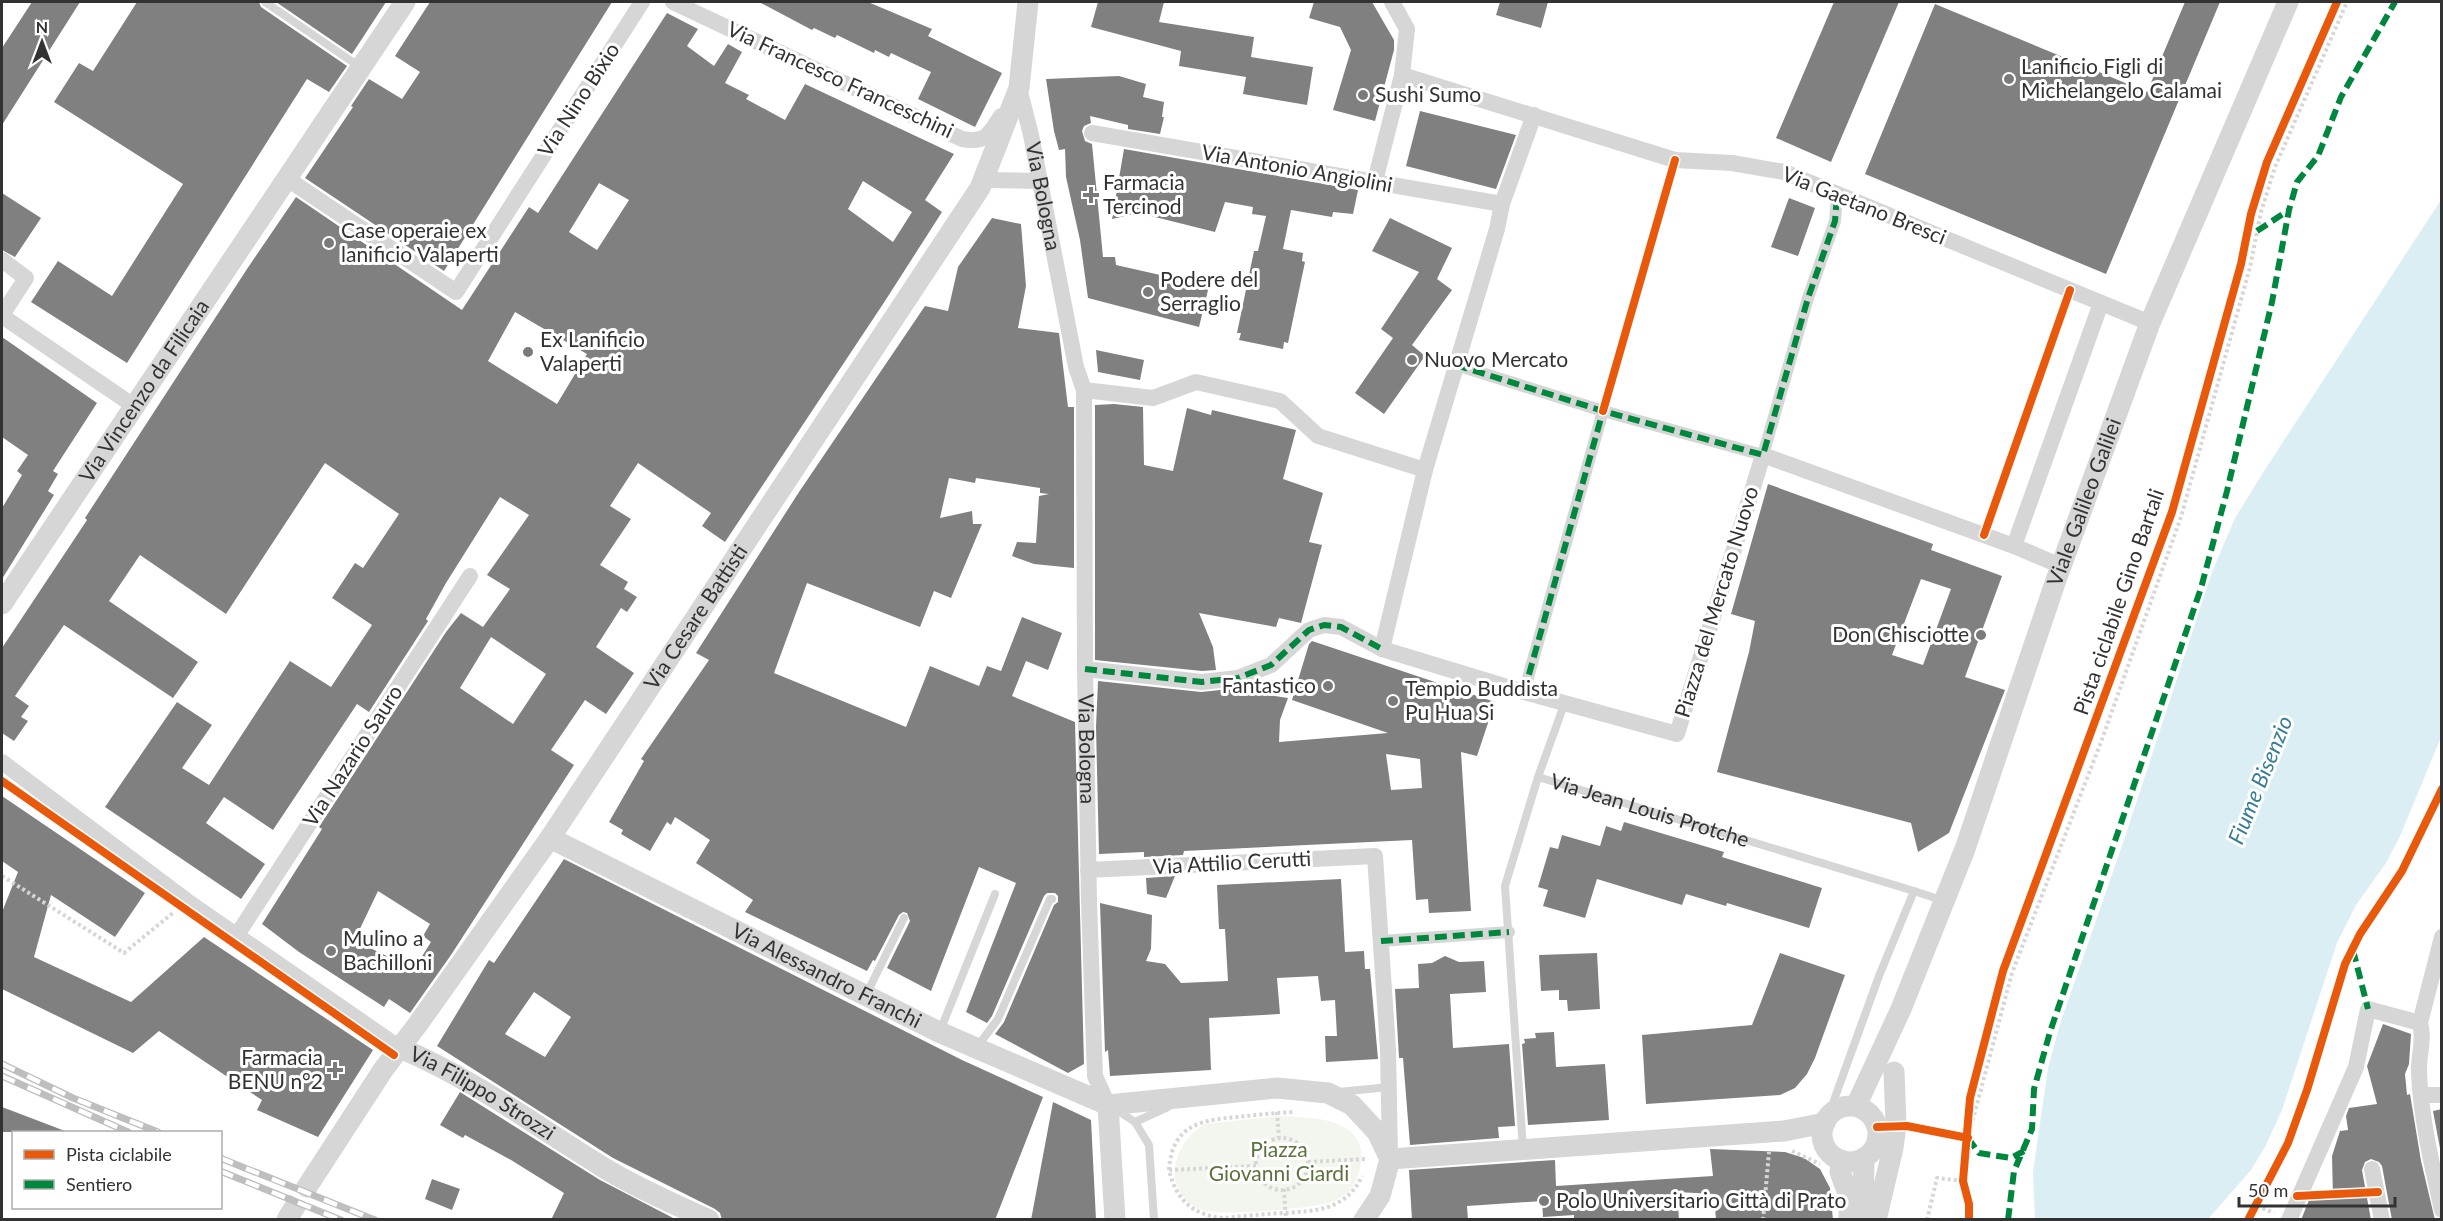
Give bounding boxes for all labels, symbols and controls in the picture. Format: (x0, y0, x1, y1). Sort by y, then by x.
north arrow (12, 12, 72, 72)
street label: Via Francesco Franceschini (723, 15, 958, 142)
text: N (36, 17, 48, 36)
street label: Via Nino Bixio (532, 37, 624, 161)
place label: Lanificio Figli di Michelangelo Calamai (2021, 53, 2222, 102)
marker: Lanificio Figli di Michelangelo Calamai (2002, 72, 2016, 86)
place label: Sushi Sumo (1375, 81, 1481, 106)
marker: Sushi Sumo (1356, 88, 1370, 102)
street label: Via Antonio Angiolini (1200, 138, 1395, 197)
street label: Via Bologna (1022, 140, 1067, 253)
street label: Via Gaetano Bresci (1779, 160, 1950, 249)
place label: Farmacia Tercinod (1103, 169, 1185, 218)
marker: Farmacia Tercinod (1084, 188, 1098, 202)
place label: Case operaie ex lanificio Valaperti (341, 217, 499, 266)
marker: Case operaie ex lanificio Valaperti (322, 236, 336, 250)
place label: Podere del Serraglio (1160, 266, 1258, 315)
marker: Podere del Serraglio (1141, 285, 1155, 299)
street label: Via Vincenzo da Filicaia (73, 294, 213, 487)
place label: Ex Lanificio Valaperti (540, 326, 645, 375)
marker: Ex Lanificio Valaperti (521, 345, 535, 359)
place label: Nuovo Mercato (1424, 346, 1568, 371)
marker: Nuovo Mercato (1405, 353, 1419, 367)
street label: Viale Galileo Galilei (2041, 414, 2125, 589)
street label: Piazza del Mercato Nuovo (1668, 483, 1763, 720)
street label: Pista ciclabile Gino Bartali (2067, 485, 2168, 718)
street label: Via Cesare Battisti (638, 539, 752, 694)
place label: Don Chisciotte (1832, 621, 1969, 646)
marker: Don Chisciotte (1974, 628, 1988, 642)
place label: Fantastico (1222, 672, 1316, 697)
place label: Tempio Buddista Pu Hua Si (1405, 675, 1558, 724)
marker: Fantastico (1321, 679, 1335, 693)
street label: Via Nazario Sauro (297, 680, 407, 831)
street label: Via Bologna (1074, 693, 1101, 804)
marker: Tempio Buddista Pu Hua Si (1386, 694, 1400, 708)
water label: Fiume Bisenzio (2222, 712, 2298, 848)
street label: Via Jean Louis Protche (1547, 767, 1752, 851)
street label: Via Attilio Cerutti (1152, 845, 1312, 878)
street label: Via Alessandro Franchi (728, 917, 926, 1032)
place label: Mulino a Bachilloni (343, 925, 432, 974)
marker: Mulino a Bachilloni (324, 944, 338, 958)
street label: Via Filippo Strozzi (406, 1040, 560, 1144)
place label: Farmacia BENU n°2 (228, 1044, 323, 1093)
marker: Farmacia BENU n°2 (328, 1063, 342, 1077)
legend (12, 1131, 222, 1209)
park label: Piazza Giovanni Ciardi (1209, 1136, 1349, 1185)
text: Pista ciclabile (66, 1143, 172, 1165)
scale bar (2239, 1170, 2395, 1208)
text: Sentiero (66, 1173, 132, 1195)
text: 50 m (2248, 1179, 2288, 1201)
place label: Polo Universitario Città di Prato (1556, 1187, 1846, 1212)
marker: Polo Universitario Città di Prato (1537, 1194, 1551, 1208)

